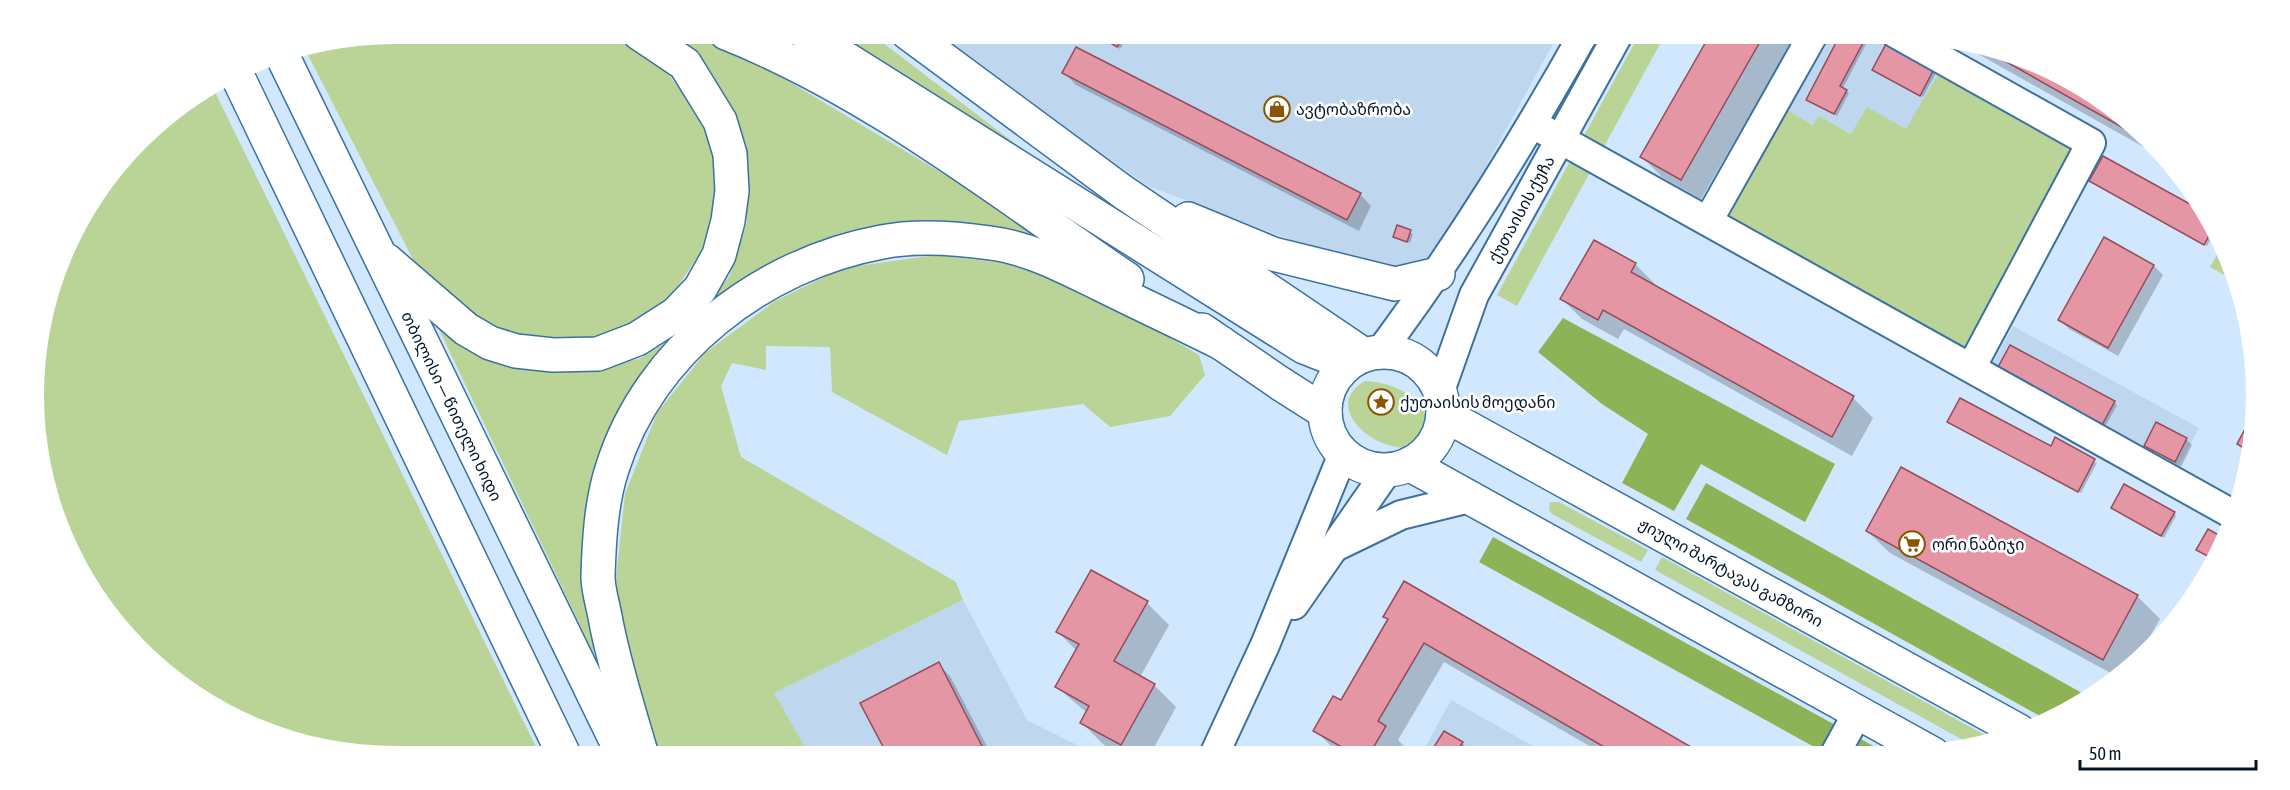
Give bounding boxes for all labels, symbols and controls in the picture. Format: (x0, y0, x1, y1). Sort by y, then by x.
shop icon: ავტობაზრობა (1262, 94, 1292, 124)
place label: ავტობაზრობა (1296, 100, 1411, 119)
street label: ქუთაისის ქუჩა (1484, 152, 1559, 266)
street label: თბილისი — წითელი ხიდი (396, 308, 506, 505)
place icon: ქუთაისის მოედანი (1366, 387, 1396, 417)
place label: ქუთაისის მოედანი (1400, 393, 1555, 413)
street label: ჟიული შარტავას გამზირი (1635, 514, 1826, 632)
supermarket icon: ორი ნაბიჯი (1897, 529, 1927, 559)
place label: ორი ნაბიჯი (1932, 535, 2025, 554)
scale bar (2080, 733, 2256, 771)
text: 50 m (2089, 743, 2121, 764)

